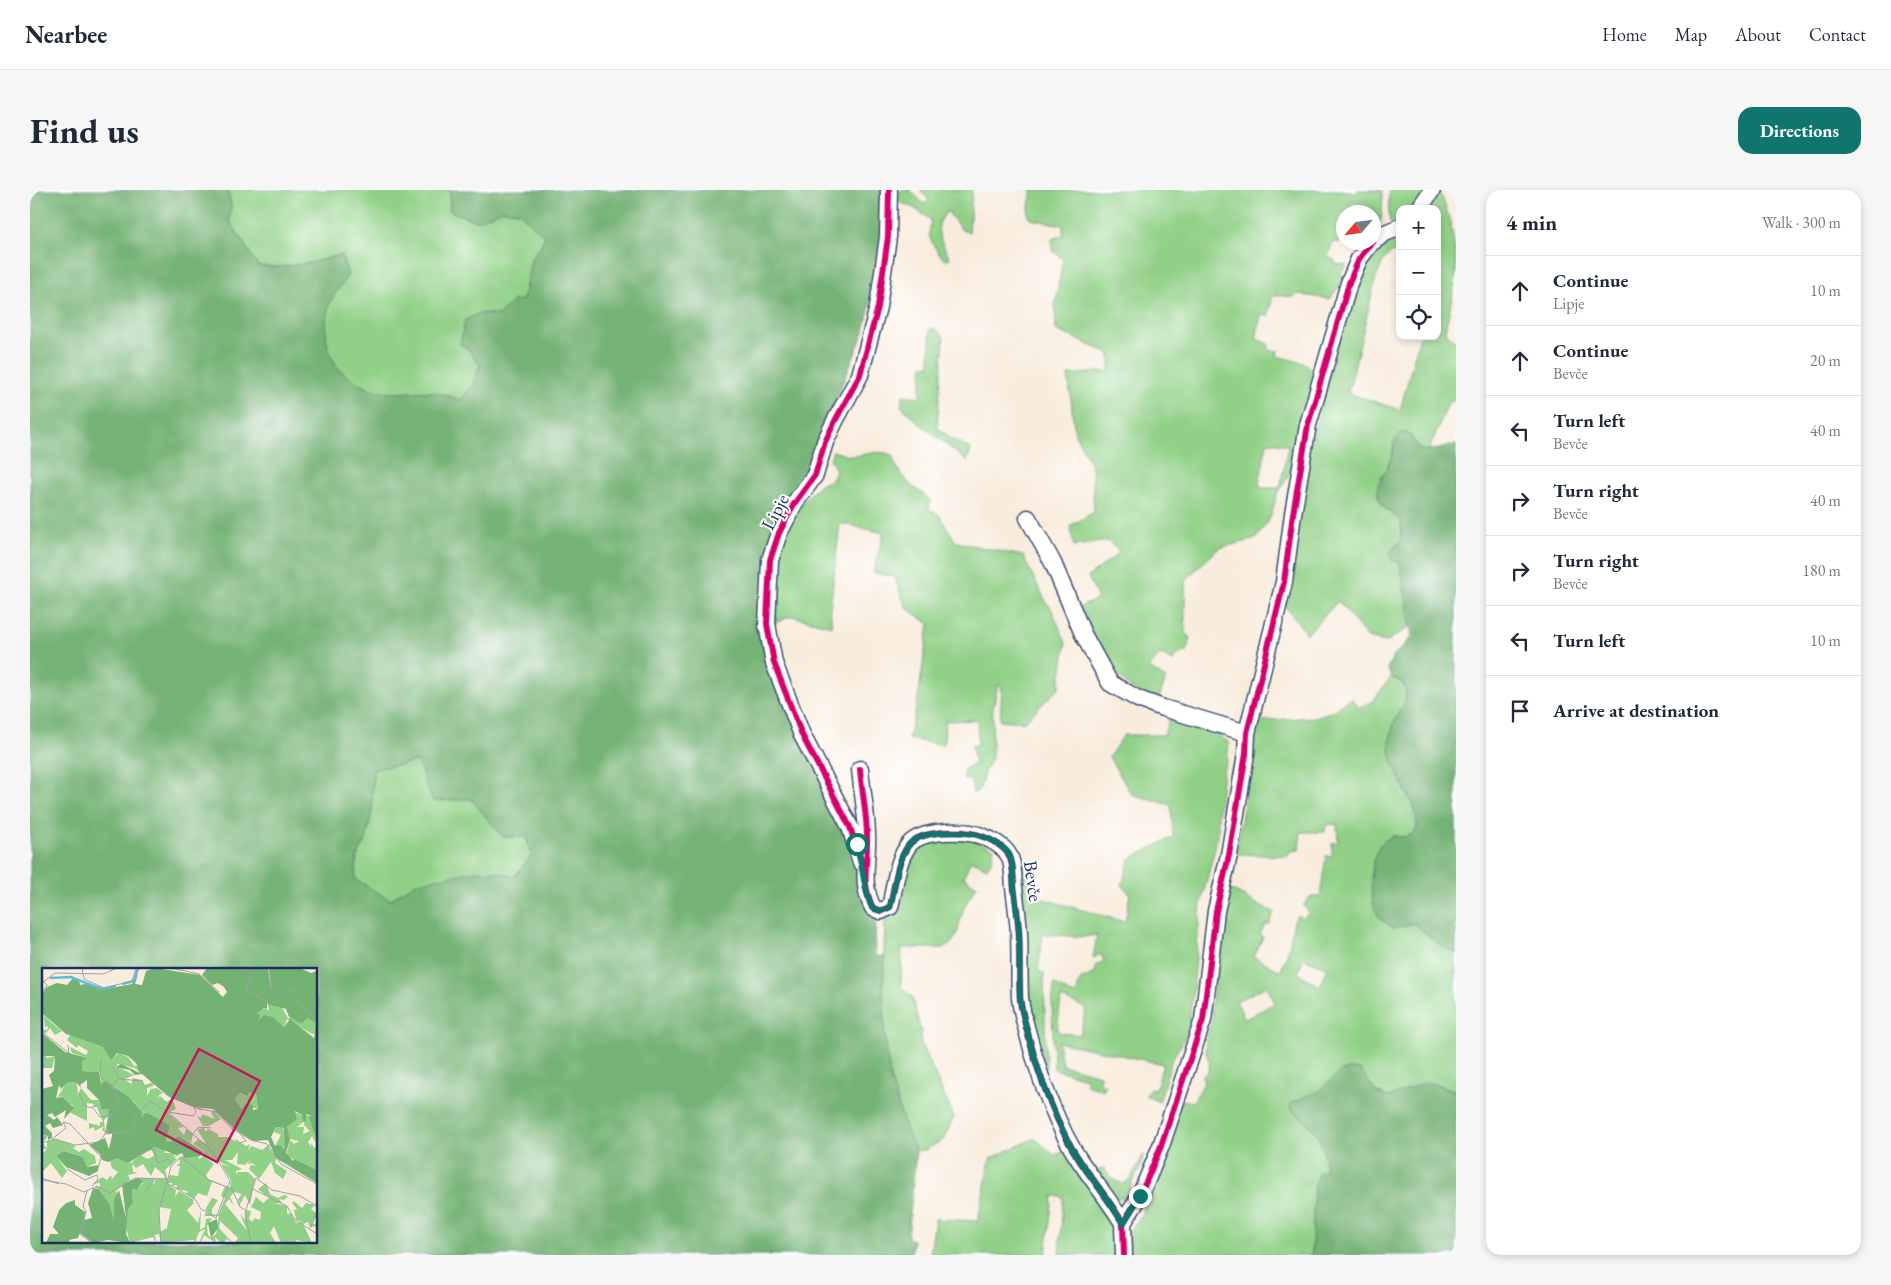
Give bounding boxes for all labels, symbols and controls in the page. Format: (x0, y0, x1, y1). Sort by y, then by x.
text: Nearbee (25, 19, 107, 50)
text: Home (1602, 23, 1647, 46)
text: Map (1675, 23, 1707, 46)
text: About (1735, 23, 1781, 46)
text: Contact (1809, 23, 1866, 46)
button: Directions (1738, 107, 1861, 154)
text: Find us (30, 108, 139, 153)
north arrow (1336, 205, 1381, 250)
map controls (1396, 205, 1441, 340)
button: + (1396, 205, 1441, 250)
text: 4 min (1506, 209, 1557, 236)
text: Walk · 300 m (1762, 212, 1841, 233)
button: − (1396, 250, 1441, 295)
text: Continue (1553, 268, 1628, 293)
icon: ahead (1506, 277, 1534, 305)
text: 10 m (1810, 280, 1841, 301)
text: Lipje (1553, 293, 1584, 314)
button: locate (1396, 295, 1441, 340)
text: Continue (1553, 338, 1628, 363)
icon: ahead (1506, 347, 1534, 375)
text: 20 m (1810, 350, 1841, 371)
text: Bevče (1553, 363, 1588, 384)
text: Turn left (1553, 408, 1625, 433)
icon: left (1506, 417, 1534, 445)
text: 40 m (1810, 420, 1841, 441)
text: Bevče (1553, 433, 1588, 454)
text: Turn right (1553, 478, 1639, 503)
icon: right (1506, 487, 1534, 515)
street label: Lipje (755, 490, 795, 534)
text: 40 m (1810, 490, 1841, 511)
text: Bevče (1553, 503, 1588, 524)
text: Turn right (1553, 548, 1639, 573)
icon: right (1506, 557, 1534, 585)
text: 180 m (1802, 560, 1841, 581)
text: Bevče (1553, 573, 1588, 594)
icon: left (1506, 627, 1534, 655)
text: Turn left (1553, 628, 1625, 653)
text: 10 m (1810, 630, 1841, 651)
icon: arrive (1506, 697, 1534, 725)
text: Arrive at destination (1553, 698, 1719, 723)
route start (846, 833, 869, 856)
street label: Bevče (1018, 859, 1048, 903)
inset map (42, 968, 318, 1242)
route end (1129, 1185, 1152, 1208)

